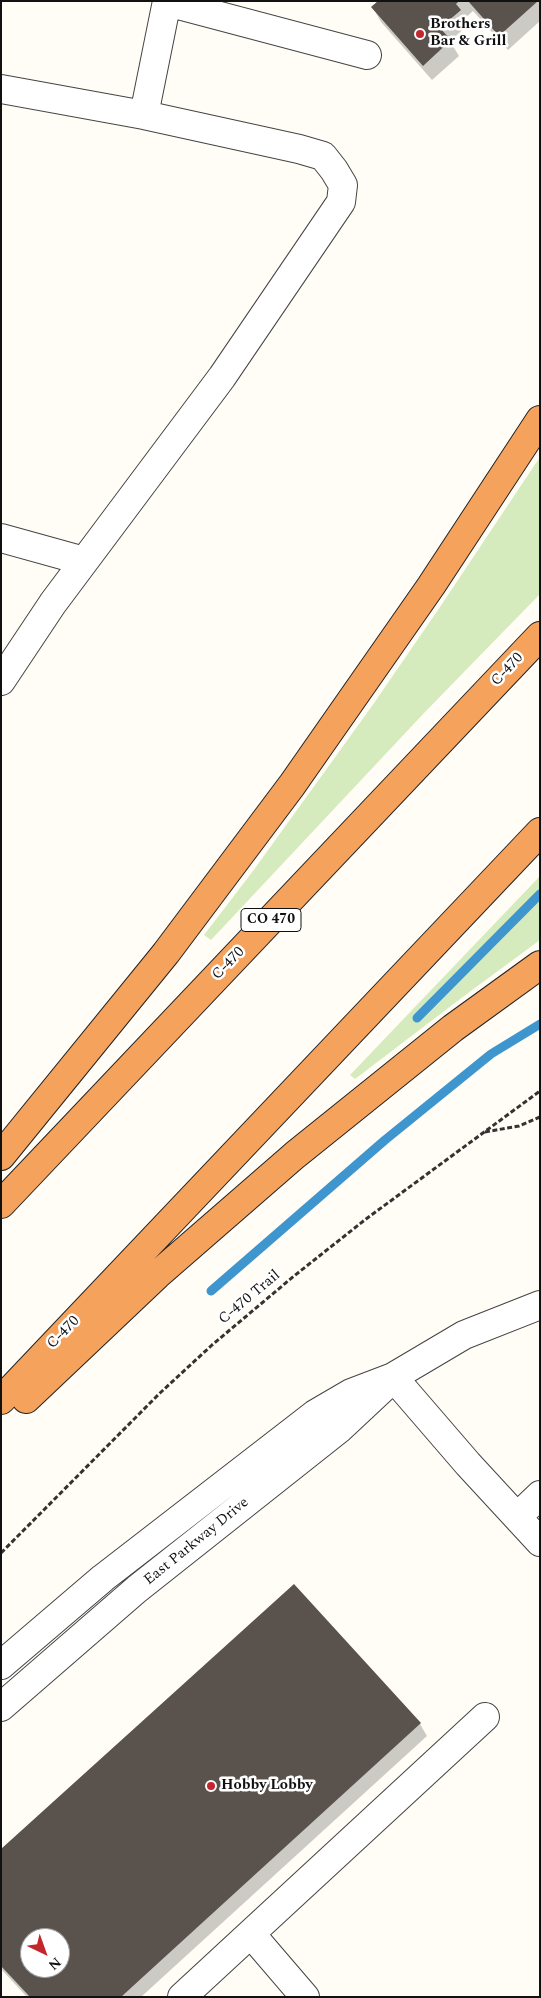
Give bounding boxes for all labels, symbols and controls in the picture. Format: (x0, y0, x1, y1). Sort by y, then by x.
place label: Brothers Bar & Grill (430, 16, 506, 51)
marker: Brothers Bar & Grill (414, 28, 426, 40)
street label: C-470 (488, 650, 528, 690)
road number: CO 470 (241, 908, 301, 932)
street label: C-470 (209, 944, 249, 984)
street label: C-470 Trail (215, 1267, 285, 1329)
street label: C-470 (44, 1313, 84, 1353)
street label: East Parkway Drive (141, 1494, 253, 1590)
place label: Hobby Lobby (221, 1777, 313, 1795)
marker: Hobby Lobby (205, 1780, 217, 1792)
north arrow (20, 1928, 70, 1978)
text: N (43, 1952, 66, 1975)

